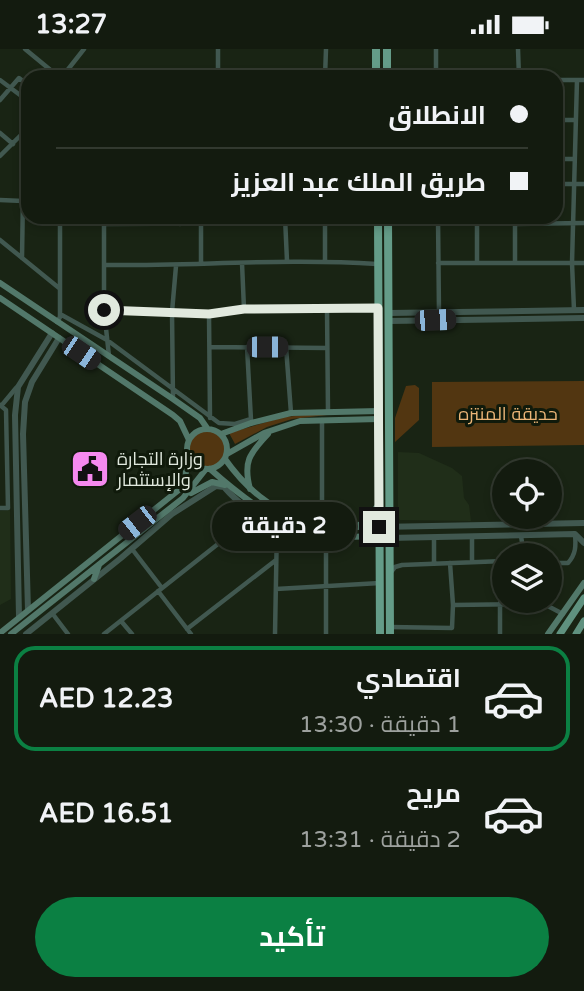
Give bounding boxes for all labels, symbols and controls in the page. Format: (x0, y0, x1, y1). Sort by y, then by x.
text: 13:27 (35, 9, 107, 40)
text: الانطلاق (388, 100, 486, 131)
text: طريق الملك عبد العزيز (231, 167, 486, 198)
route start (88, 294, 120, 326)
car (414, 309, 457, 331)
car (58, 333, 105, 373)
car (247, 337, 289, 358)
park label: حديقة المنتزه (458, 403, 558, 425)
public building icon: وزارة التجارة والإستثمار (69, 448, 111, 490)
place label: وزارة التجارة والإستثمار (116, 448, 203, 491)
map controls (492, 459, 562, 613)
button: locate (492, 459, 562, 529)
car (114, 502, 161, 544)
callout: 2 دقيقة (211, 503, 354, 552)
route end (363, 511, 395, 543)
text: 2 دقيقة (241, 512, 327, 540)
button: layers (492, 543, 562, 613)
text: اقتصادي (356, 663, 461, 694)
icon: car (482, 667, 545, 730)
text: AED 12.23 (39, 683, 173, 714)
text: 1 دقيقة · 13:30 (299, 711, 461, 739)
text: مريح (406, 778, 461, 809)
icon: car (482, 782, 545, 845)
text: AED 16.51 (39, 798, 173, 829)
text: 2 دقيقة · 13:31 (299, 826, 461, 854)
button: تأكيد (35, 897, 549, 977)

